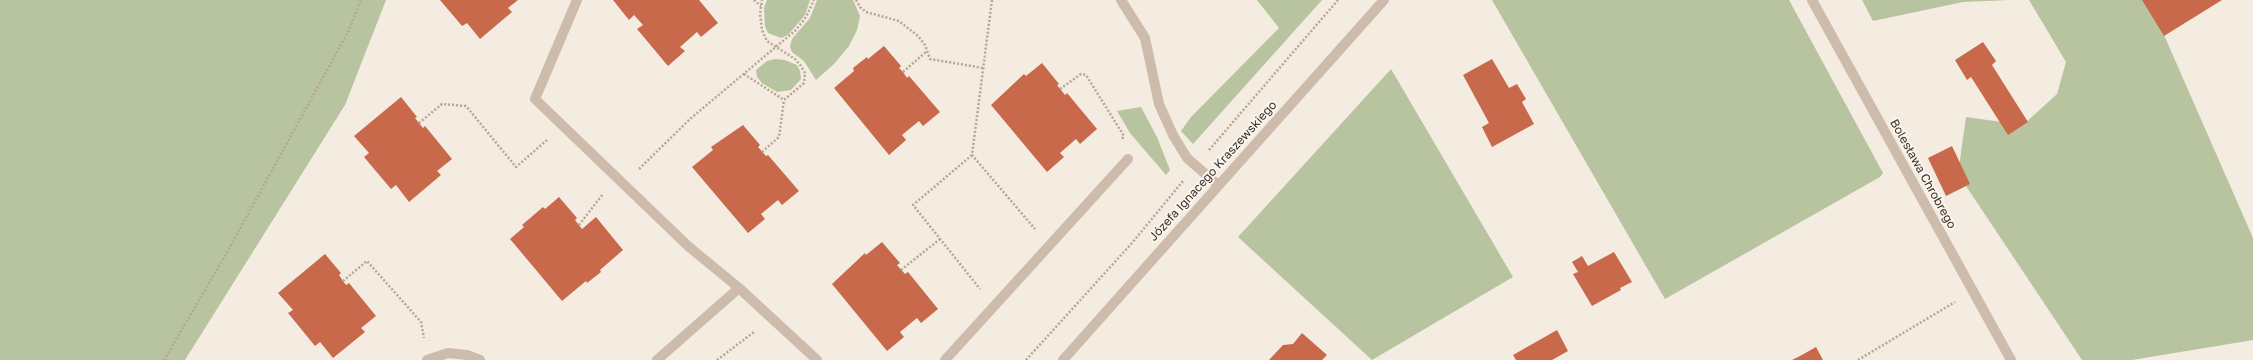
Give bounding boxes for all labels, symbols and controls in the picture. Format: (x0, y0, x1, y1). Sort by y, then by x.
street label: Józefa Ignacego Kraszewskiego (1146, 98, 1280, 244)
street label: Bolesława Chrobrego (1887, 117, 1959, 231)

